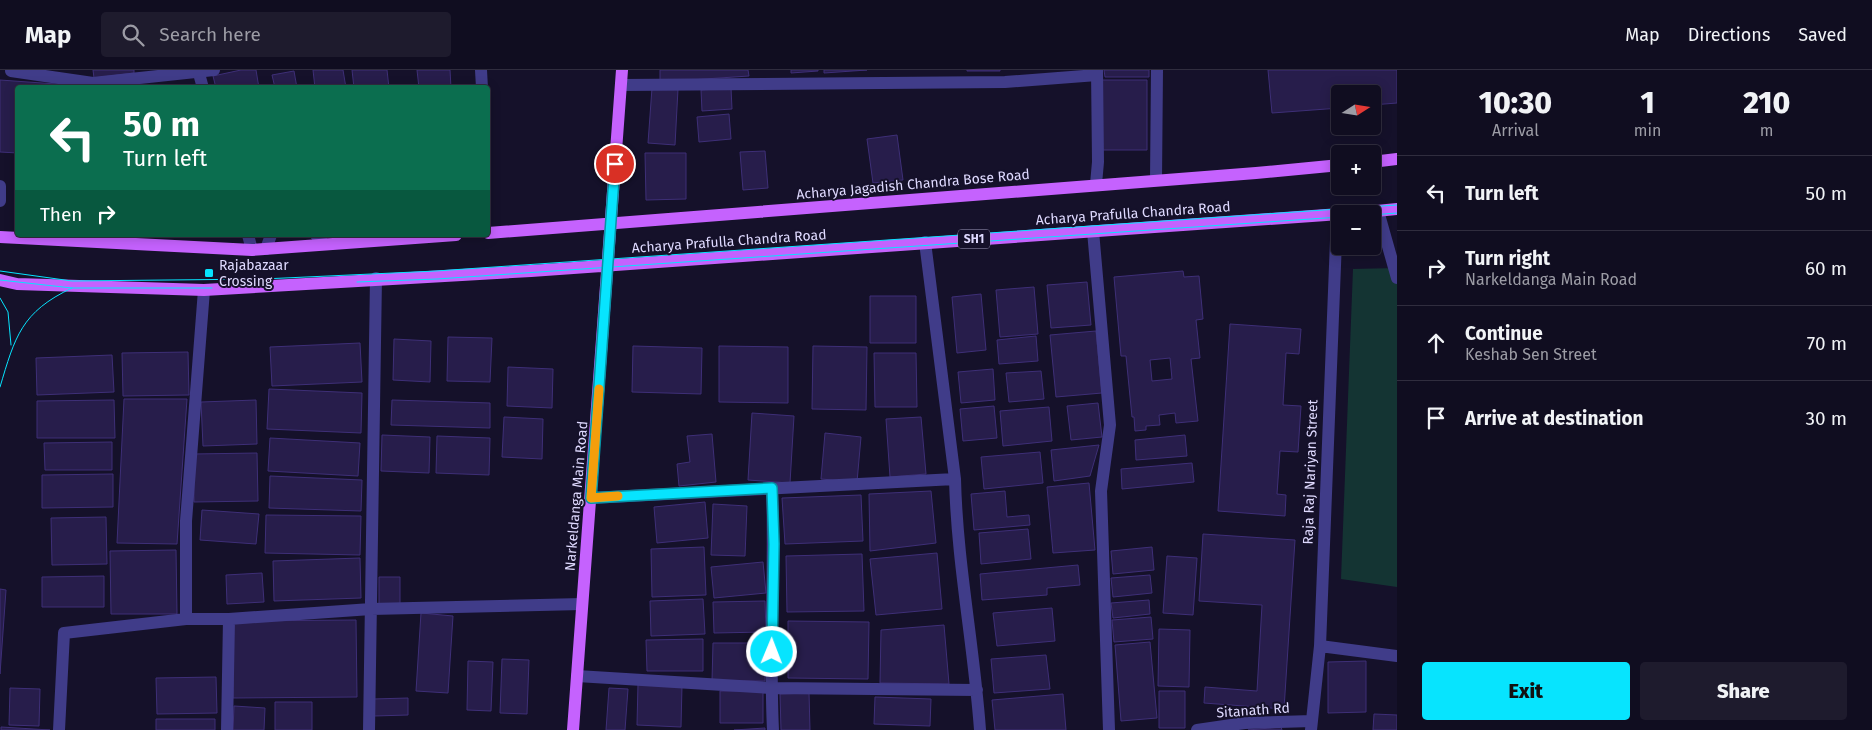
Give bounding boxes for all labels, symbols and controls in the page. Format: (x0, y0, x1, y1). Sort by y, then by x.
search box (101, 12, 451, 57)
text: Map (25, 21, 71, 49)
icon: search (119, 21, 147, 49)
text: Search here (159, 23, 261, 46)
text: Map (1625, 24, 1660, 46)
text: Directions (1688, 24, 1770, 46)
text: Saved (1798, 24, 1847, 46)
north arrow (1331, 85, 1381, 135)
map controls (1331, 85, 1381, 255)
text: 10:30 (1479, 85, 1552, 121)
text: 1 (1641, 85, 1655, 121)
text: 210 (1743, 85, 1790, 121)
text: 50 m (123, 103, 200, 145)
icon: left (40, 105, 105, 170)
text: Arrival (1492, 121, 1539, 140)
text: min (1634, 121, 1661, 140)
text: m (1760, 121, 1774, 140)
pin (594, 143, 636, 185)
text: Turn left (123, 145, 207, 172)
button: + (1331, 145, 1381, 195)
icon: arrive (601, 150, 629, 178)
street label: Acharya Jagadish Chandra Bose Road (796, 166, 1030, 203)
icon: left (1422, 179, 1450, 207)
text: Turn left (1465, 182, 1539, 205)
text: 50 m (1806, 182, 1847, 205)
street label: Acharya Prafulla Chandra Road (1035, 198, 1231, 229)
icon: right (92, 200, 120, 228)
text: Then (40, 203, 82, 226)
button: − (1331, 205, 1381, 255)
street label: Acharya Prafulla Chandra Road (631, 226, 827, 257)
road number: SH1 (958, 230, 990, 248)
text: Turn right (1465, 247, 1550, 270)
icon: right (1422, 254, 1450, 282)
place label: Rajabazaar Crossing (219, 257, 289, 290)
text: 60 m (1805, 257, 1847, 280)
marker: Rajabazaar Crossing (203, 267, 215, 279)
text: Narkeldanga Main Road (1465, 270, 1637, 289)
text: Continue (1465, 322, 1543, 345)
icon: ahead (1422, 329, 1450, 357)
text: 70 m (1807, 332, 1847, 355)
text: Keshab Sen Street (1465, 345, 1597, 364)
street label: Raja Raj Nariyan Street (1299, 398, 1322, 545)
icon: arrive (1422, 404, 1450, 432)
text: Arrive at destination (1465, 407, 1644, 430)
text: 30 m (1806, 407, 1847, 430)
street label: Narkeldanga Main Road (561, 420, 592, 572)
position arrow (745, 625, 797, 677)
button: Exit (1422, 662, 1630, 720)
button: Share (1640, 662, 1847, 720)
street label: Sitanath Rd (1216, 699, 1290, 722)

